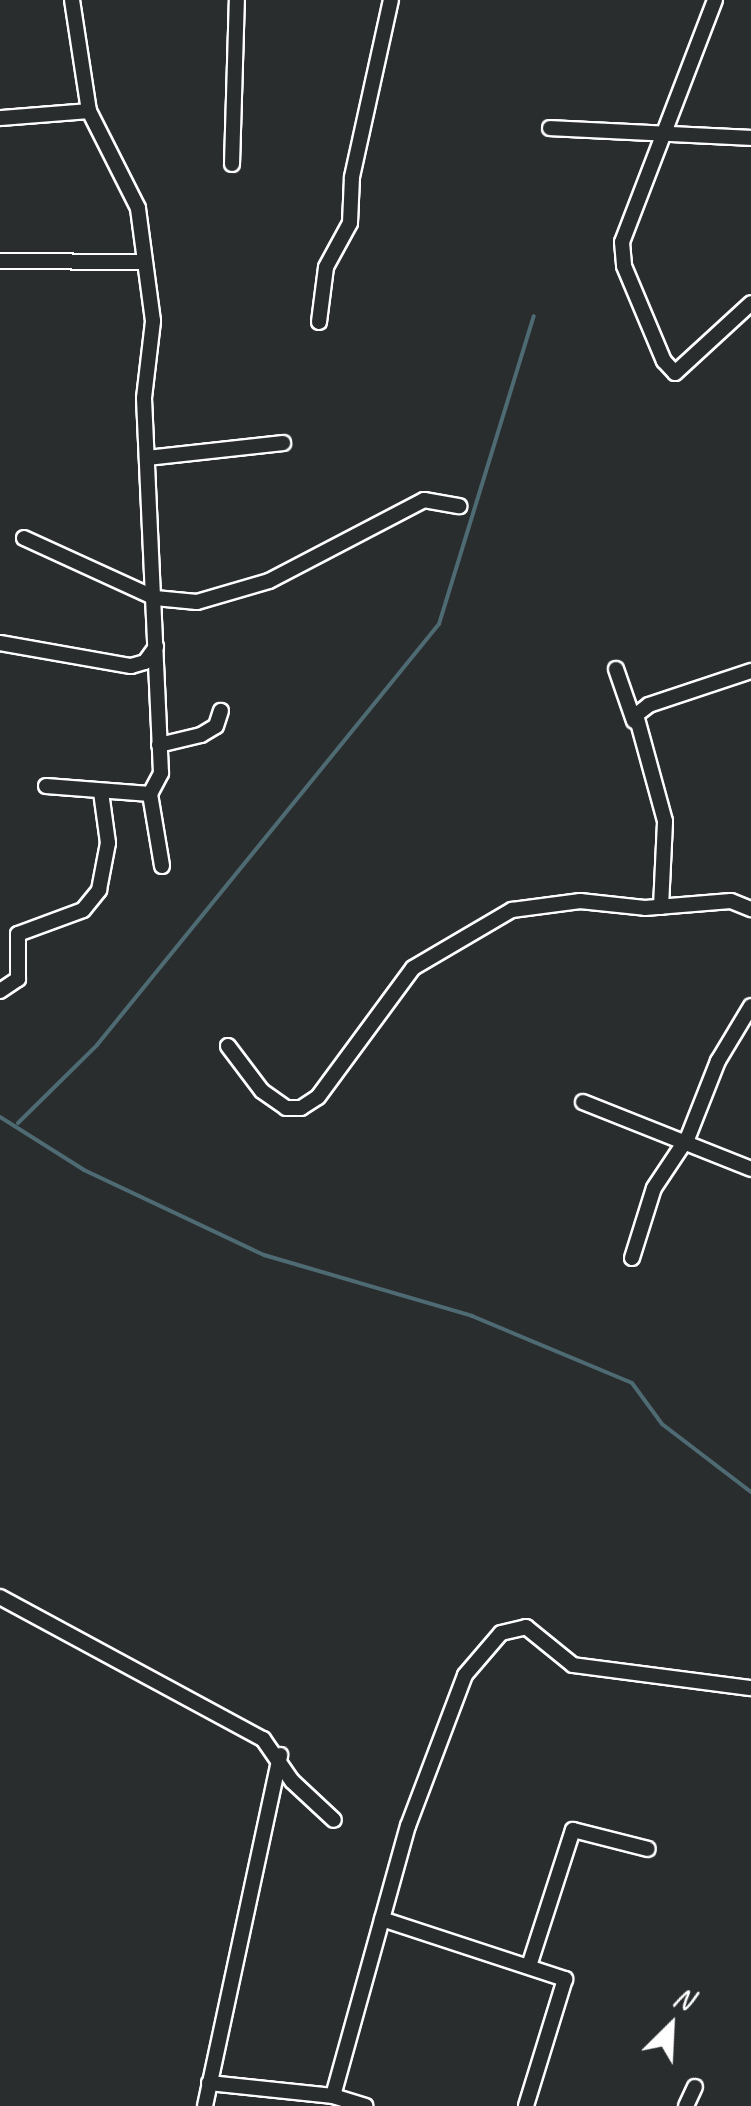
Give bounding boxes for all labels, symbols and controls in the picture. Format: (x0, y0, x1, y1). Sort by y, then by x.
north arrow (621, 1976, 721, 2076)
text: N (668, 1979, 698, 2018)

